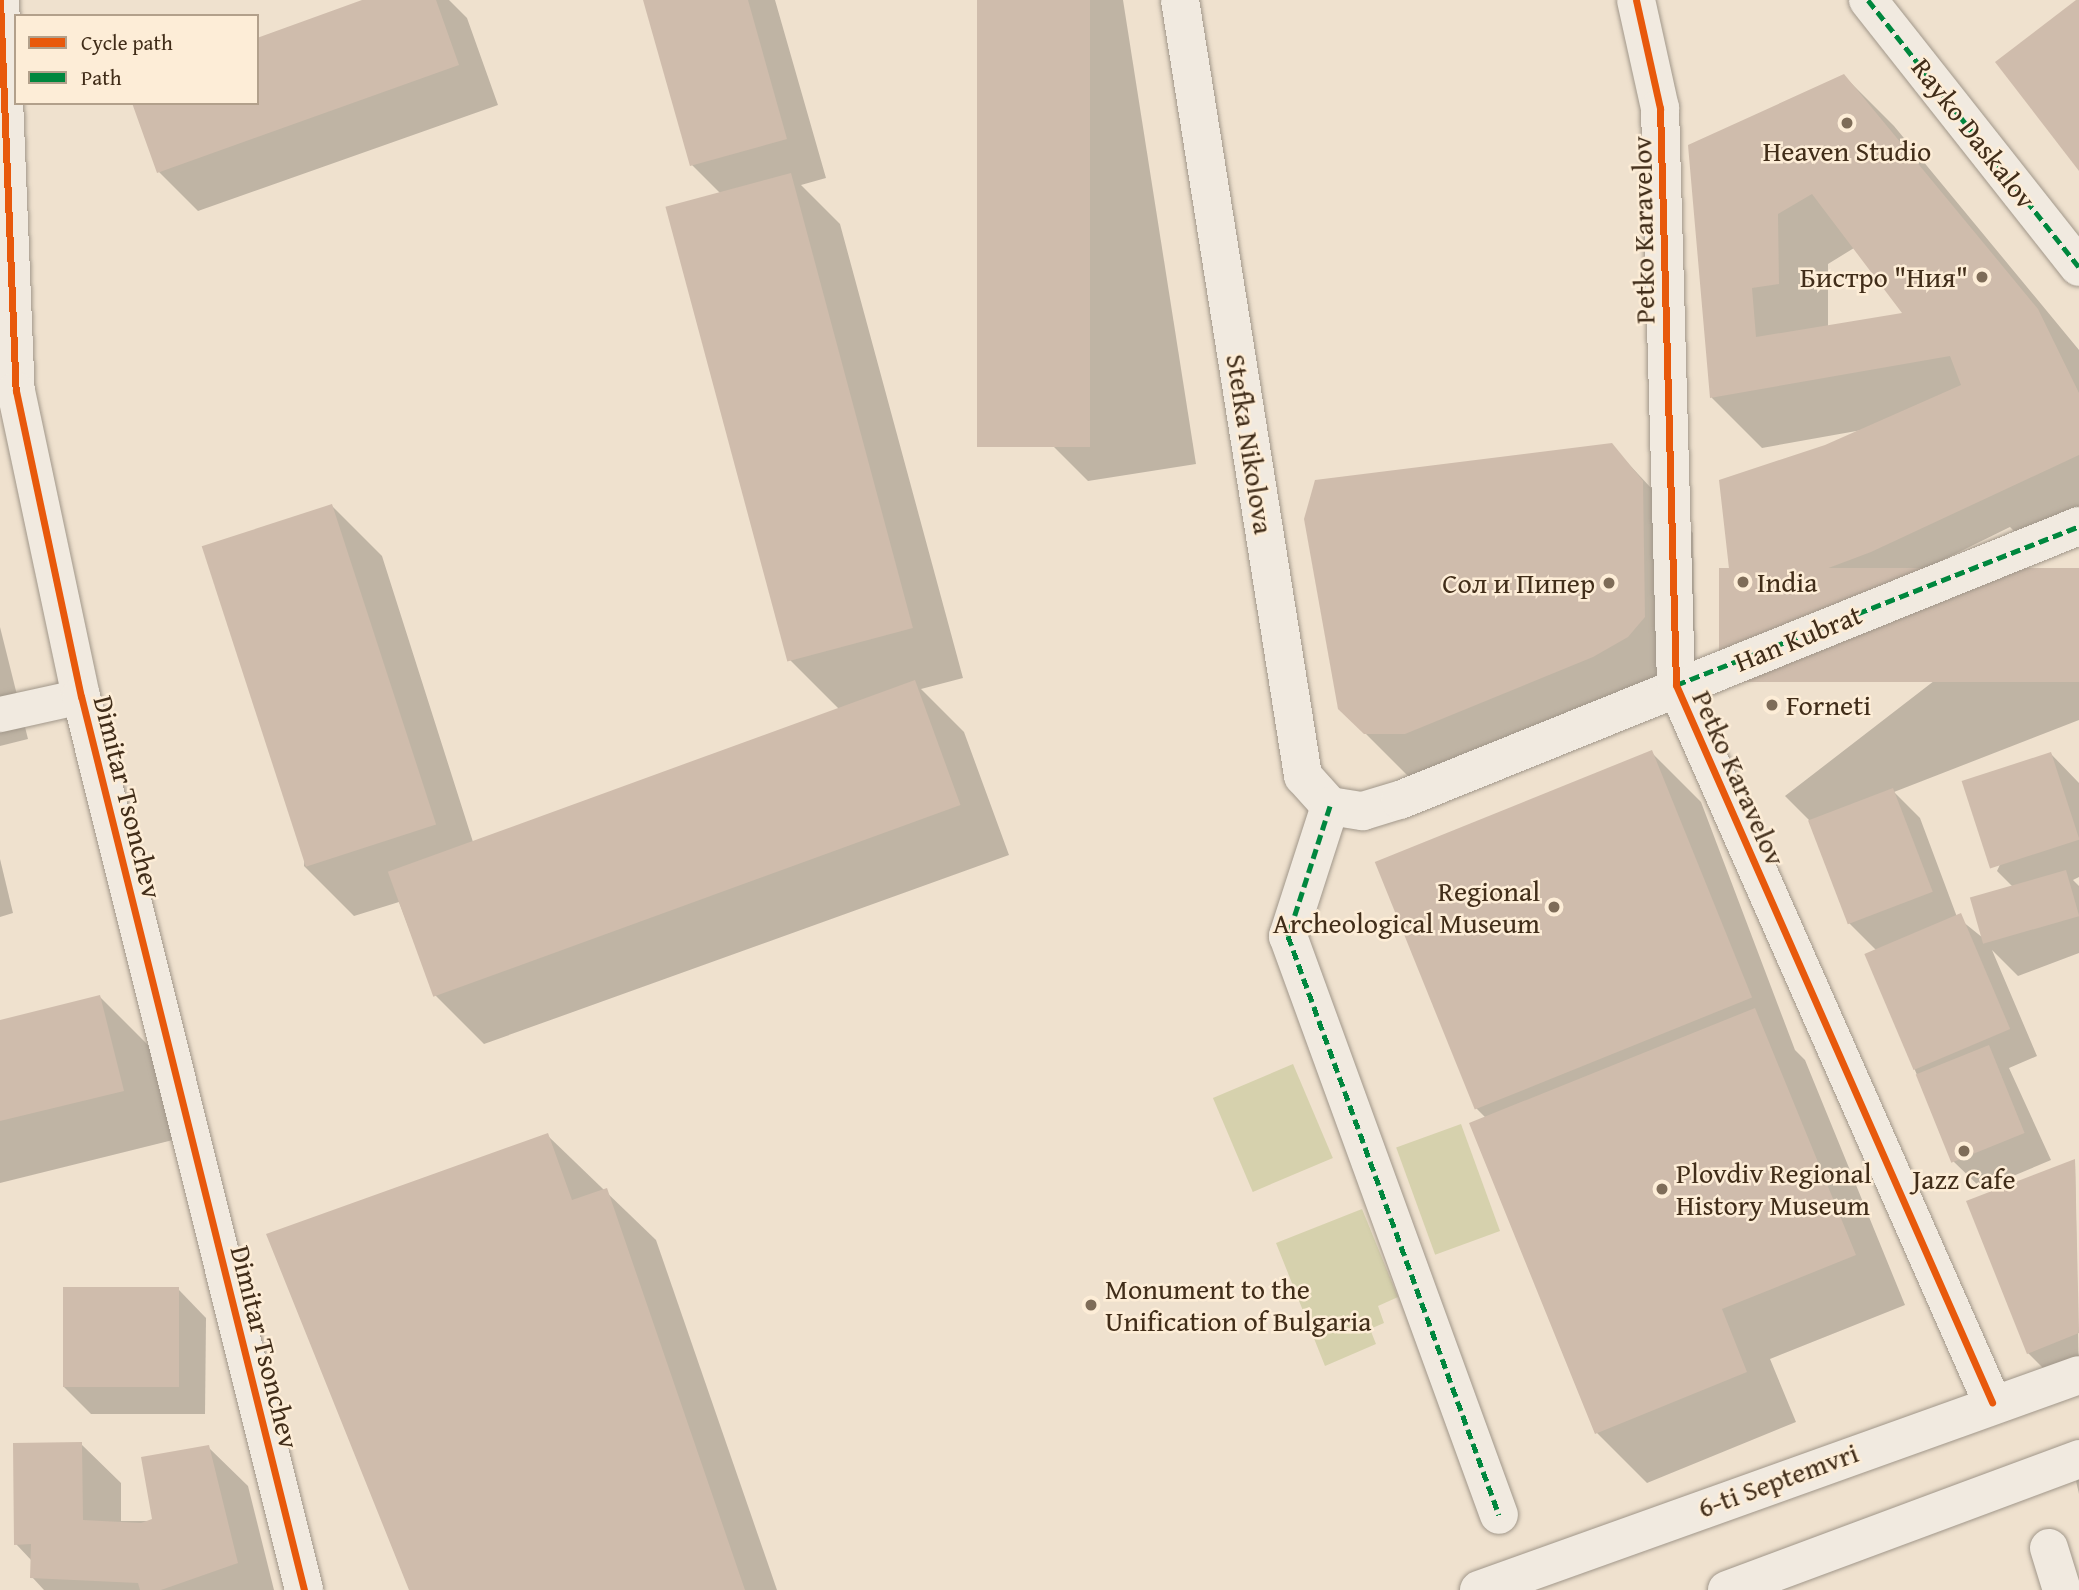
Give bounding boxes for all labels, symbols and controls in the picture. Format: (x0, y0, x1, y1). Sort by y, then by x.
legend (14, 14, 259, 105)
text: Cycle path (81, 27, 173, 58)
street label: Rayko Daskalov (1905, 51, 2043, 215)
text: Path (81, 62, 121, 93)
marker: Heaven Studio (1839, 115, 1855, 131)
place label: Heaven Studio (1763, 134, 1931, 168)
street label: Petko Karavelov (1625, 136, 1661, 324)
place label: Бистро "Ния" (1800, 260, 1968, 294)
marker: Бистро "Ния" (1974, 269, 1990, 285)
street label: Stefka Nikolova (1219, 352, 1281, 536)
place label: India (1757, 565, 1817, 599)
place label: Сол и Пипер (1442, 566, 1595, 600)
marker: India (1735, 574, 1751, 590)
marker: Сол и Пипер (1601, 575, 1617, 591)
street label: Han Kubrat (1729, 597, 1867, 679)
street label: Petko Karavelov (1685, 685, 1793, 871)
place label: Forneti (1786, 688, 1871, 722)
street label: Dimitar Tsonchev (87, 692, 169, 902)
marker: Forneti (1764, 697, 1780, 713)
place label: Regional Archeological Museum (1273, 874, 1540, 940)
marker: Regional Archeological Museum (1546, 899, 1562, 915)
marker: Jazz Cafe (1956, 1143, 1972, 1159)
place label: Plovdiv Regional History Museum (1676, 1156, 1872, 1222)
place label: Jazz Cafe (1912, 1162, 2016, 1196)
marker: Plovdiv Regional History Museum (1654, 1181, 1670, 1197)
street label: Dimitar Tsonchev (224, 1242, 306, 1452)
place label: Monument to the Unification of Bulgaria (1105, 1272, 1372, 1338)
marker: Monument to the Unification of Bulgaria (1083, 1297, 1099, 1313)
street label: 6-ti Septemvri (1693, 1435, 1863, 1525)

